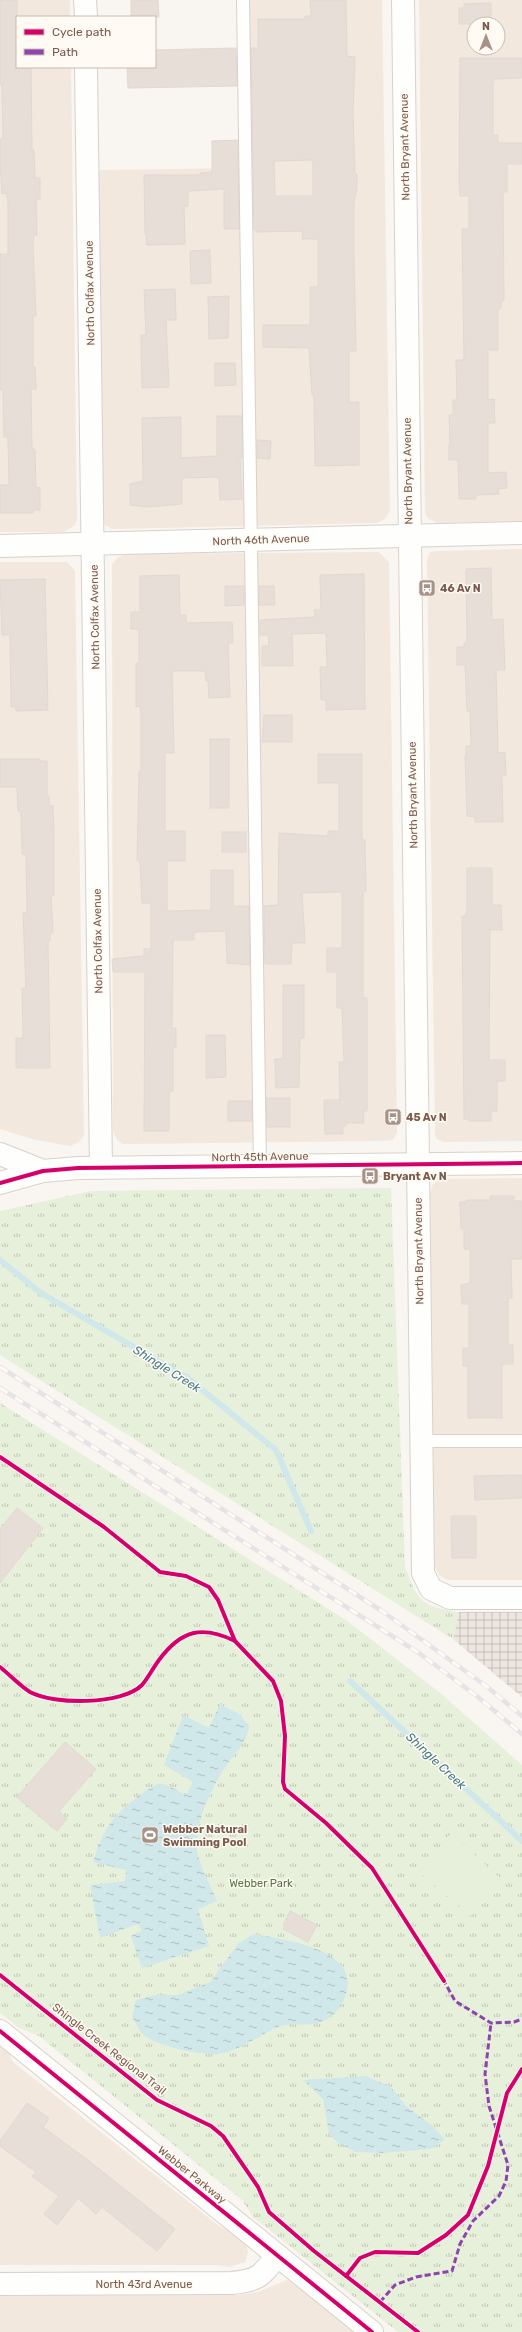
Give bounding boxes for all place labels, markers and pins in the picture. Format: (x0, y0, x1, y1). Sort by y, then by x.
bus stop icon: 46 Av N (417, 578, 437, 598)
place label: 46 Av N (440, 582, 481, 595)
bus stop icon: 45 Av N (383, 1107, 403, 1127)
place label: 45 Av N (406, 1111, 447, 1124)
bus stop icon: Bryant Av N (360, 1166, 380, 1186)
place label: Bryant Av N (383, 1170, 447, 1183)
place label: Webber Natural Swimming Pool (163, 1823, 247, 1849)
sports icon: Webber Natural Swimming Pool (140, 1825, 160, 1845)

